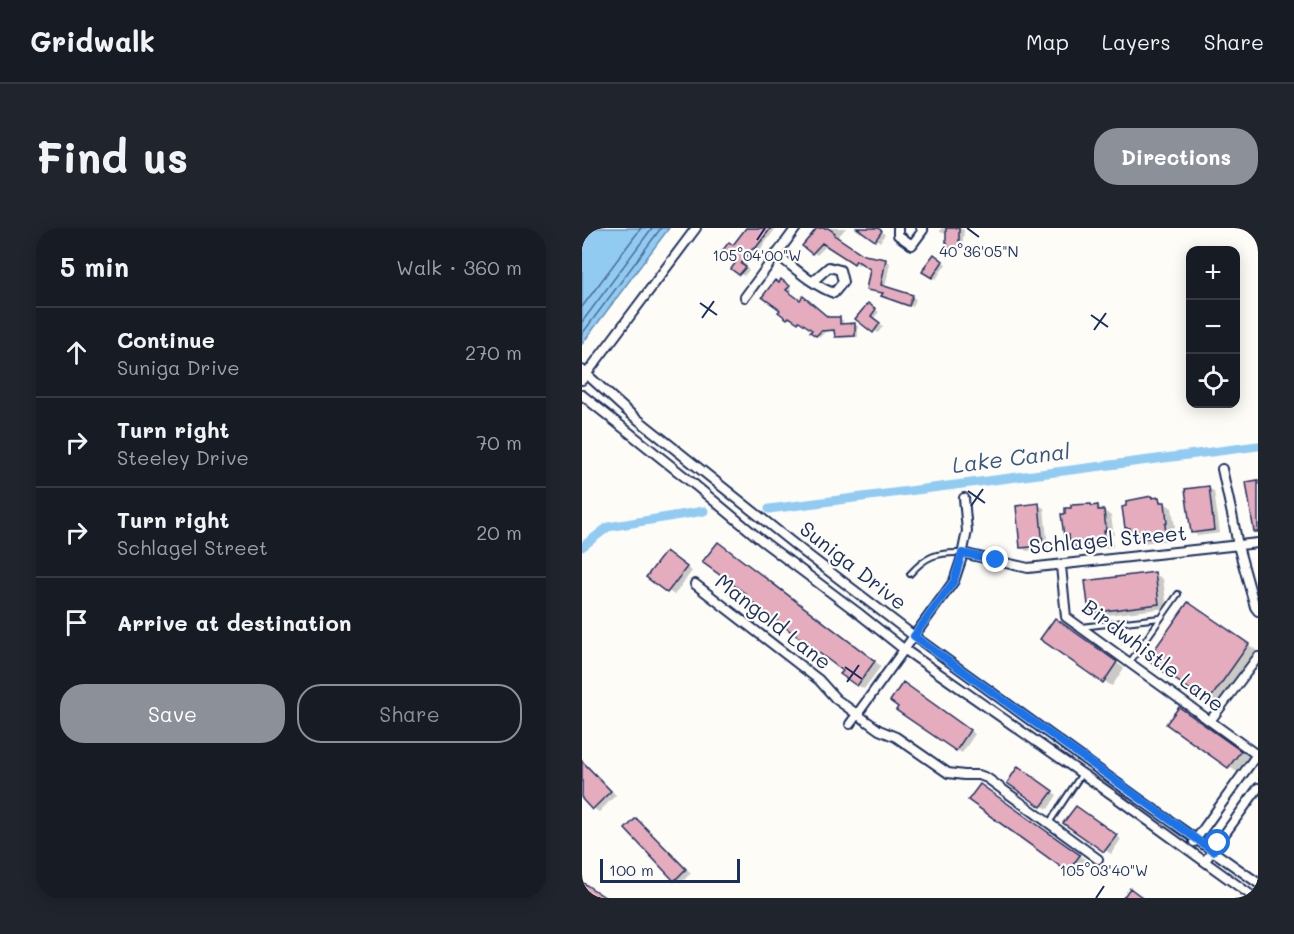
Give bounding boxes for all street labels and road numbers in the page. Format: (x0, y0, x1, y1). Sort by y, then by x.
street label: Suniga Drive (795, 515, 913, 615)
street label: Schlagel Street (1028, 518, 1188, 559)
street label: Mangold Lane (710, 567, 837, 675)
street label: Birdwhistle Lane (1077, 593, 1230, 717)

